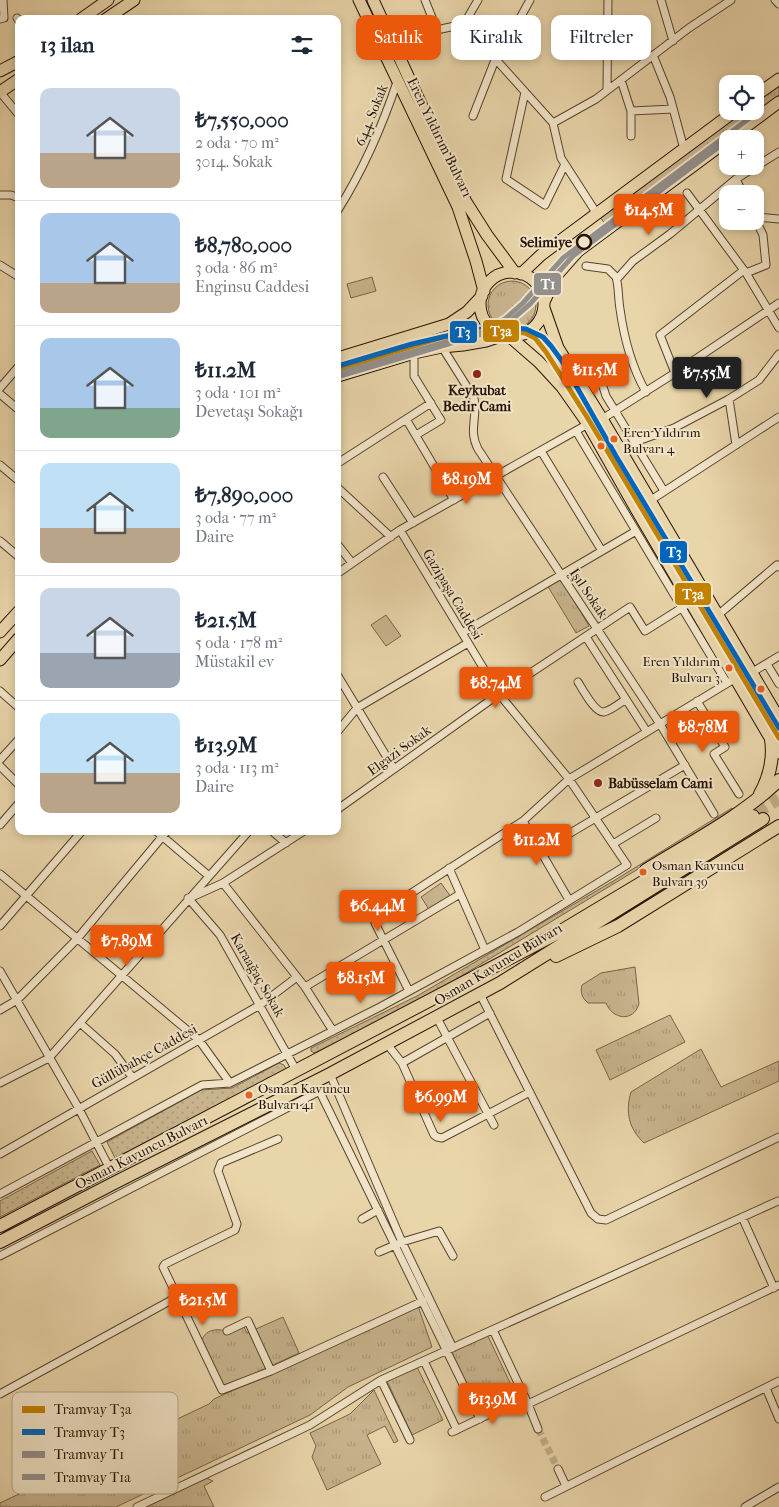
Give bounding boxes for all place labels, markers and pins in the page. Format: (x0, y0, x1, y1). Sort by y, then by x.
pin: ₺14.5M (608, 194, 690, 236)
place label: Selimiye (520, 234, 572, 251)
marker: Selimiye (576, 234, 592, 250)
pin: ₺11.5M (554, 354, 636, 396)
pin: ₺7.55M (666, 356, 748, 399)
marker: Keykubat Bedir Cami (471, 368, 483, 380)
place label: Keykubat Bedir Cami (443, 382, 512, 415)
place label: Eren Yıldırım Bulvarı 4 (623, 425, 701, 456)
marker: Eren Yıldırım Bulvarı 4 (609, 434, 619, 444)
unlabelled marker (596, 441, 606, 451)
pin: ₺8.19M (426, 462, 508, 505)
place label: Eren Yıldırım Bulvarı 3 (643, 654, 720, 685)
marker: Eren Yıldırım Bulvarı 3 (724, 663, 734, 673)
pin: ₺8.74M (455, 666, 537, 709)
unlabelled marker (756, 684, 766, 694)
pin: ₺8.78M (662, 710, 744, 753)
place label: Babüsselam Cami (608, 775, 713, 792)
marker: Babüsselam Cami (592, 777, 604, 789)
pin: ₺11.2M (496, 824, 578, 866)
place label: Osman Kavuncu Bulvarı 39 (652, 858, 745, 889)
marker: Osman Kavuncu Bulvarı 39 (638, 867, 648, 877)
pin: ₺6.44M (337, 890, 419, 932)
pin: ₺7.89M (86, 924, 168, 967)
pin: ₺8.15M (320, 962, 402, 1004)
pin: ₺6.99M (400, 1080, 482, 1123)
place label: Osman Kavuncu Bulvarı 41 (258, 1081, 351, 1112)
marker: Osman Kavuncu Bulvarı 41 (244, 1090, 254, 1100)
pin: ₺21.5M (162, 1284, 244, 1326)
pin: ₺13.9M (452, 1382, 534, 1425)

